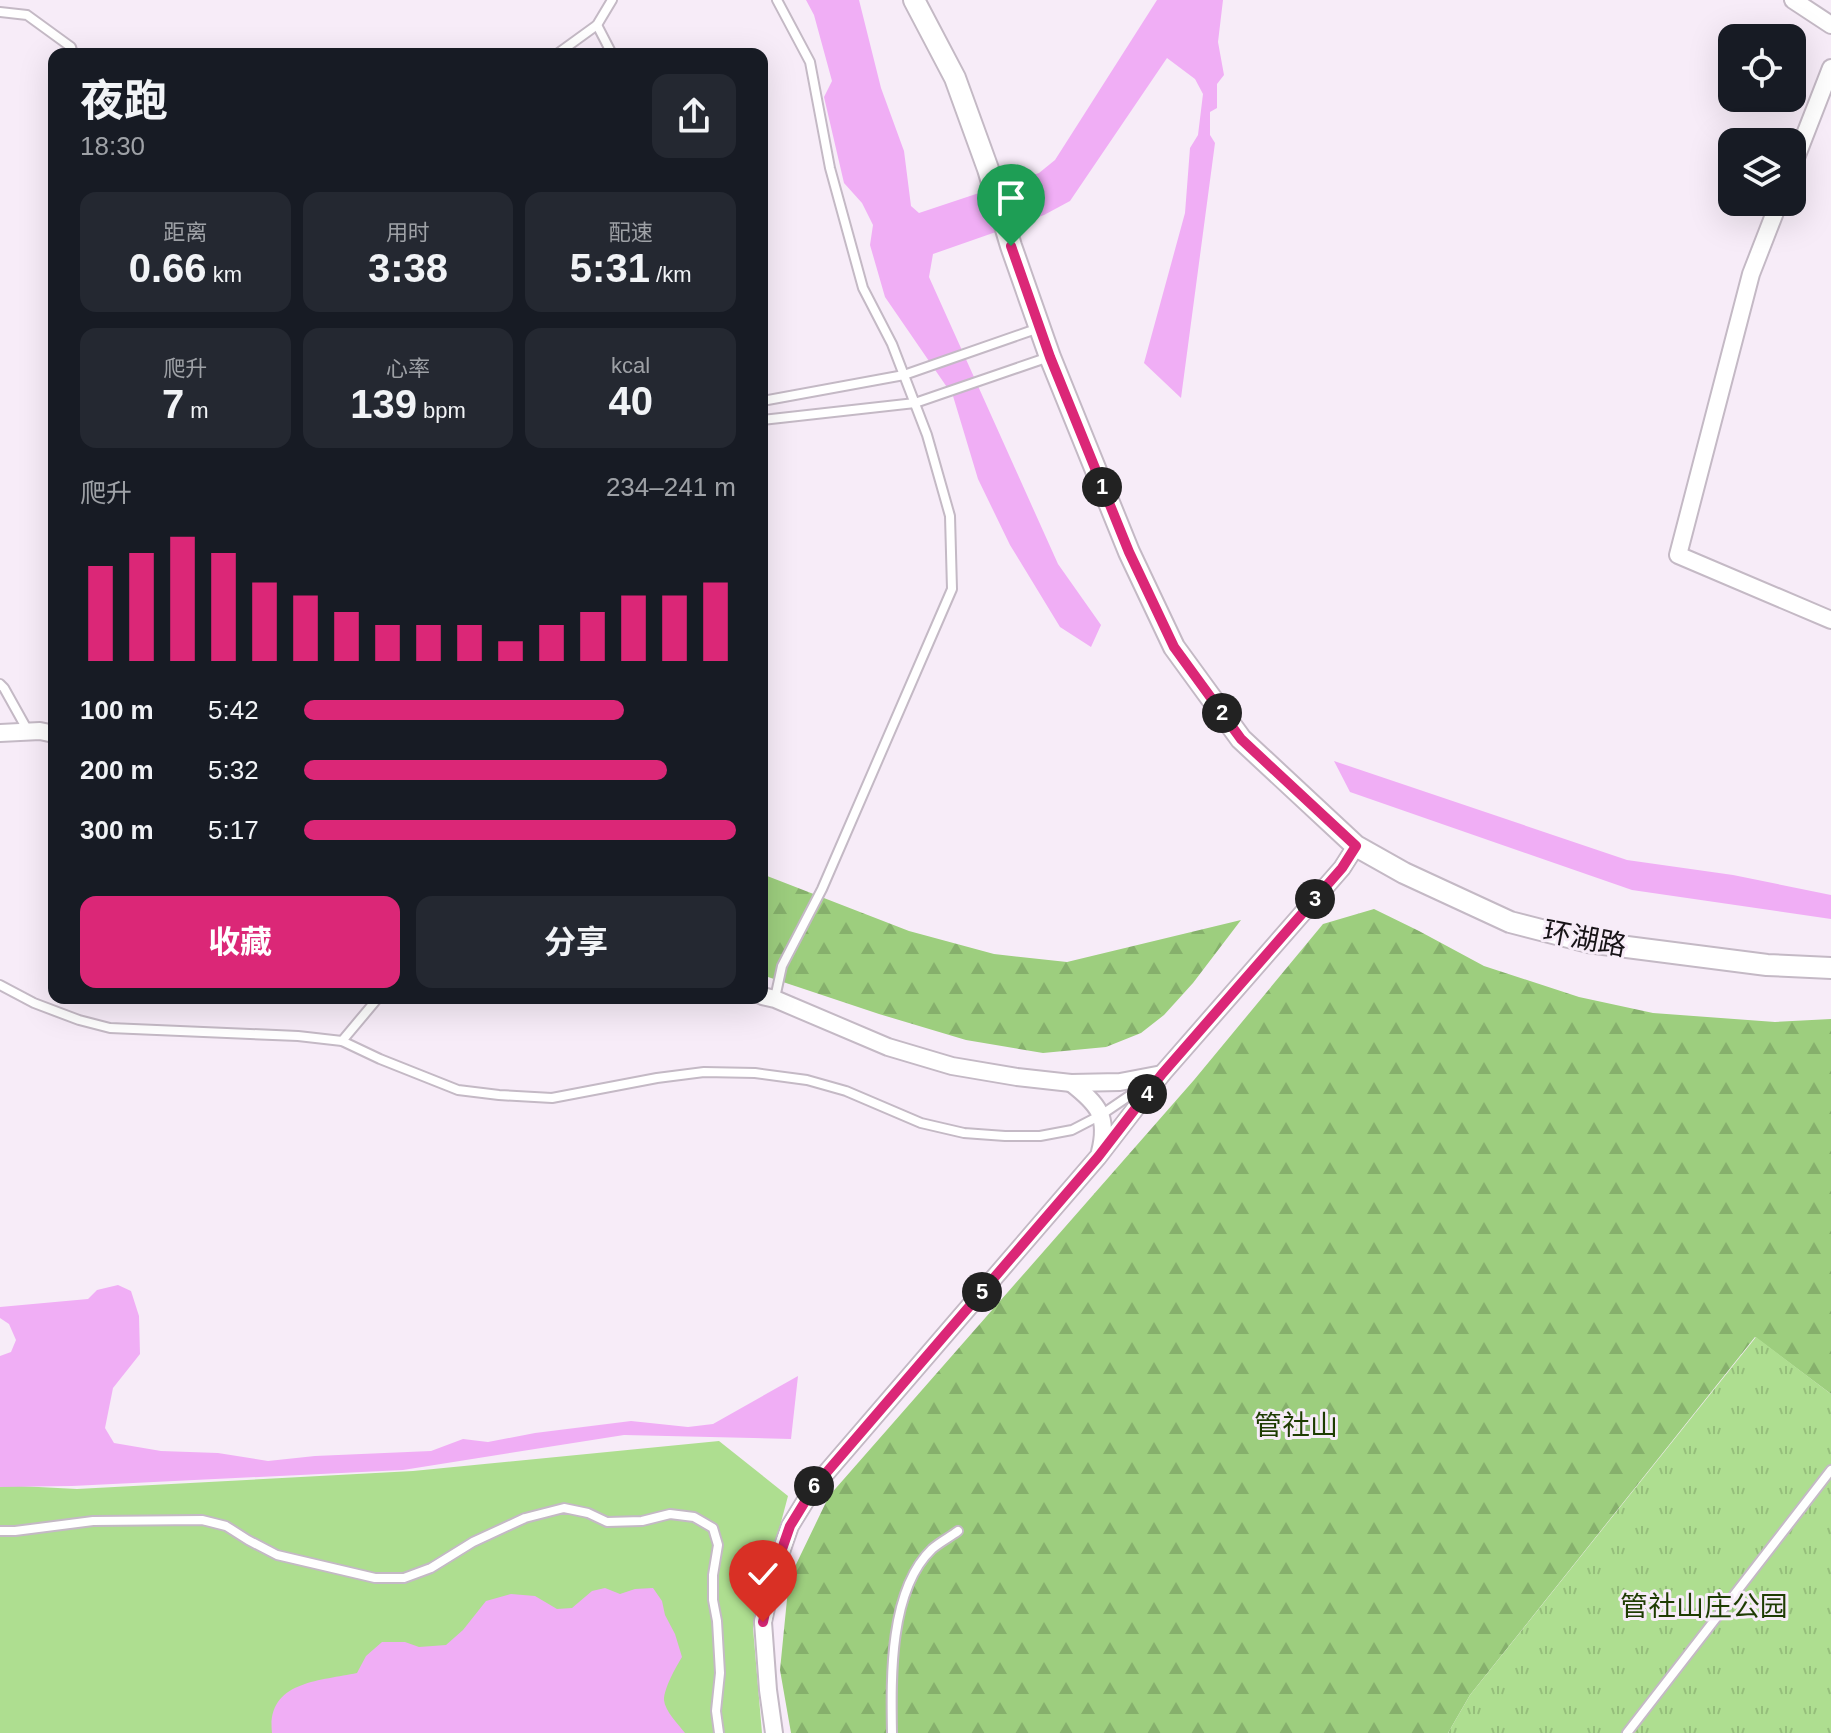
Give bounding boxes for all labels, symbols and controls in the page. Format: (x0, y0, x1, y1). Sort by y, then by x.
map controls (1718, 24, 1806, 216)
button: locate (1718, 24, 1806, 112)
button: share (652, 74, 736, 158)
text: 夜跑 (80, 76, 168, 125)
button: layers (1718, 128, 1806, 216)
text: 18:30 (80, 131, 145, 161)
pin (977, 164, 1045, 246)
icon: arrive (989, 176, 1033, 220)
text: 距离 (163, 220, 207, 245)
text: 用时 (386, 220, 430, 245)
text: 配速 (609, 220, 653, 245)
text: 0.66 (129, 246, 207, 290)
text: 3:38 (368, 246, 448, 290)
text: 5:31 (570, 246, 650, 290)
text: km (207, 262, 242, 287)
text: /km (650, 262, 691, 287)
text: kcal (611, 353, 650, 378)
text: 爬升 (163, 356, 207, 381)
text: 心率 (386, 356, 430, 381)
text: 40 (608, 379, 653, 423)
text: 7 (162, 382, 184, 426)
text: 139 (350, 382, 417, 426)
text: m (184, 398, 209, 423)
text: bpm (417, 398, 466, 423)
pin: 1 (1082, 467, 1122, 507)
text: 234–241 m (606, 472, 736, 502)
text: 1 (1096, 474, 1108, 499)
text: 爬升 (80, 478, 132, 508)
pin: 2 (1202, 693, 1242, 733)
text: 100 m (80, 695, 154, 725)
text: 5:42 (208, 695, 259, 725)
text: 2 (1216, 700, 1228, 725)
text: 200 m (80, 755, 154, 785)
text: 5:32 (208, 755, 259, 785)
text: 300 m (80, 815, 154, 845)
text: 5:17 (208, 815, 259, 845)
pin: 3 (1295, 879, 1335, 919)
text: 3 (1309, 886, 1321, 911)
button: 收藏 (80, 896, 400, 988)
button: 分享 (416, 896, 736, 988)
street label: 环湖路 (1541, 915, 1629, 962)
pin: 4 (1127, 1074, 1167, 1114)
text: 4 (1141, 1081, 1153, 1106)
pin: 5 (962, 1272, 1002, 1312)
text: 5 (976, 1279, 988, 1304)
park label: 管社山 (1254, 1410, 1338, 1441)
pin: 6 (794, 1466, 834, 1506)
text: 6 (808, 1473, 820, 1498)
pin (729, 1540, 797, 1622)
icon: check (741, 1552, 785, 1596)
park label: 管社山庄公园 (1620, 1591, 1788, 1622)

